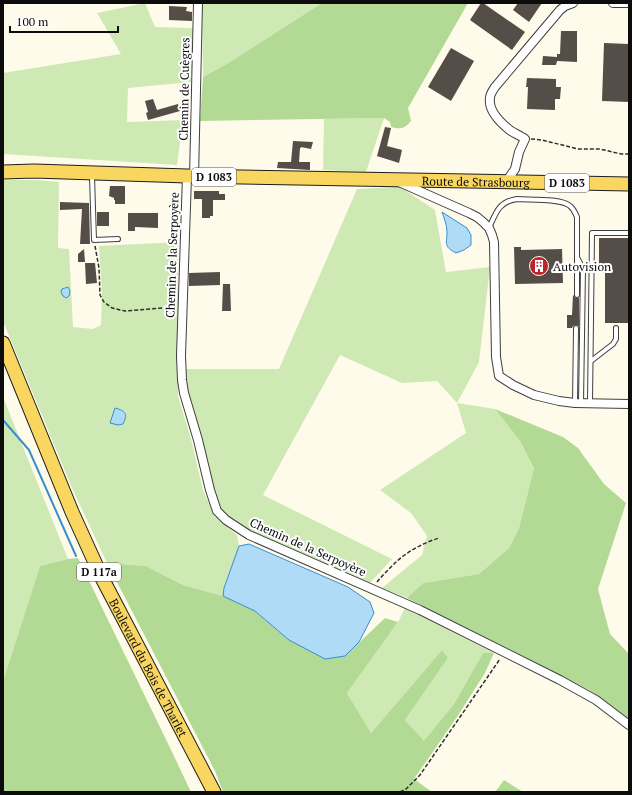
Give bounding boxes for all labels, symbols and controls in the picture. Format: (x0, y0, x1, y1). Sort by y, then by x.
scale bar (10, 8, 118, 34)
text: 100 m (16, 14, 49, 29)
street label: Chemin de Cuègres (176, 37, 192, 141)
road number: D 1083 (192, 168, 236, 186)
street label: Route de Strasbourg (422, 173, 531, 190)
road number: D 1083 (545, 174, 589, 192)
street label: Chemin de la Serpoyère (162, 192, 182, 318)
building icon: Autovision (528, 255, 550, 277)
place label: Autovision (553, 259, 611, 274)
street label: Chemin de la Serpoyère (247, 515, 369, 579)
road number: D 117a (77, 563, 121, 581)
street label: Boulevard du Bois de Tharlet (106, 596, 191, 740)

